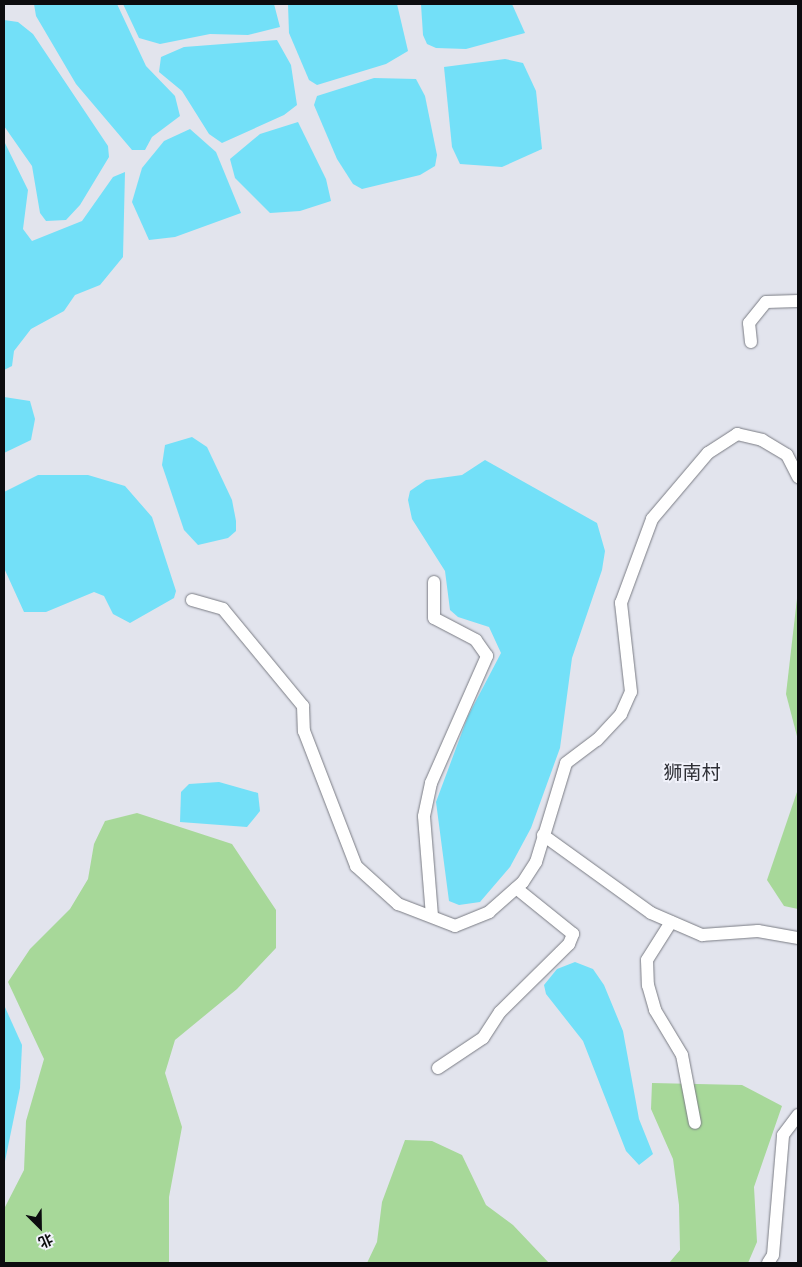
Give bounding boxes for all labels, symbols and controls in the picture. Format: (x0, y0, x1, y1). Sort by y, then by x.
district label: 狮南村 (664, 762, 720, 784)
north arrow (15, 1202, 65, 1252)
text: 北 (36, 1230, 56, 1252)

